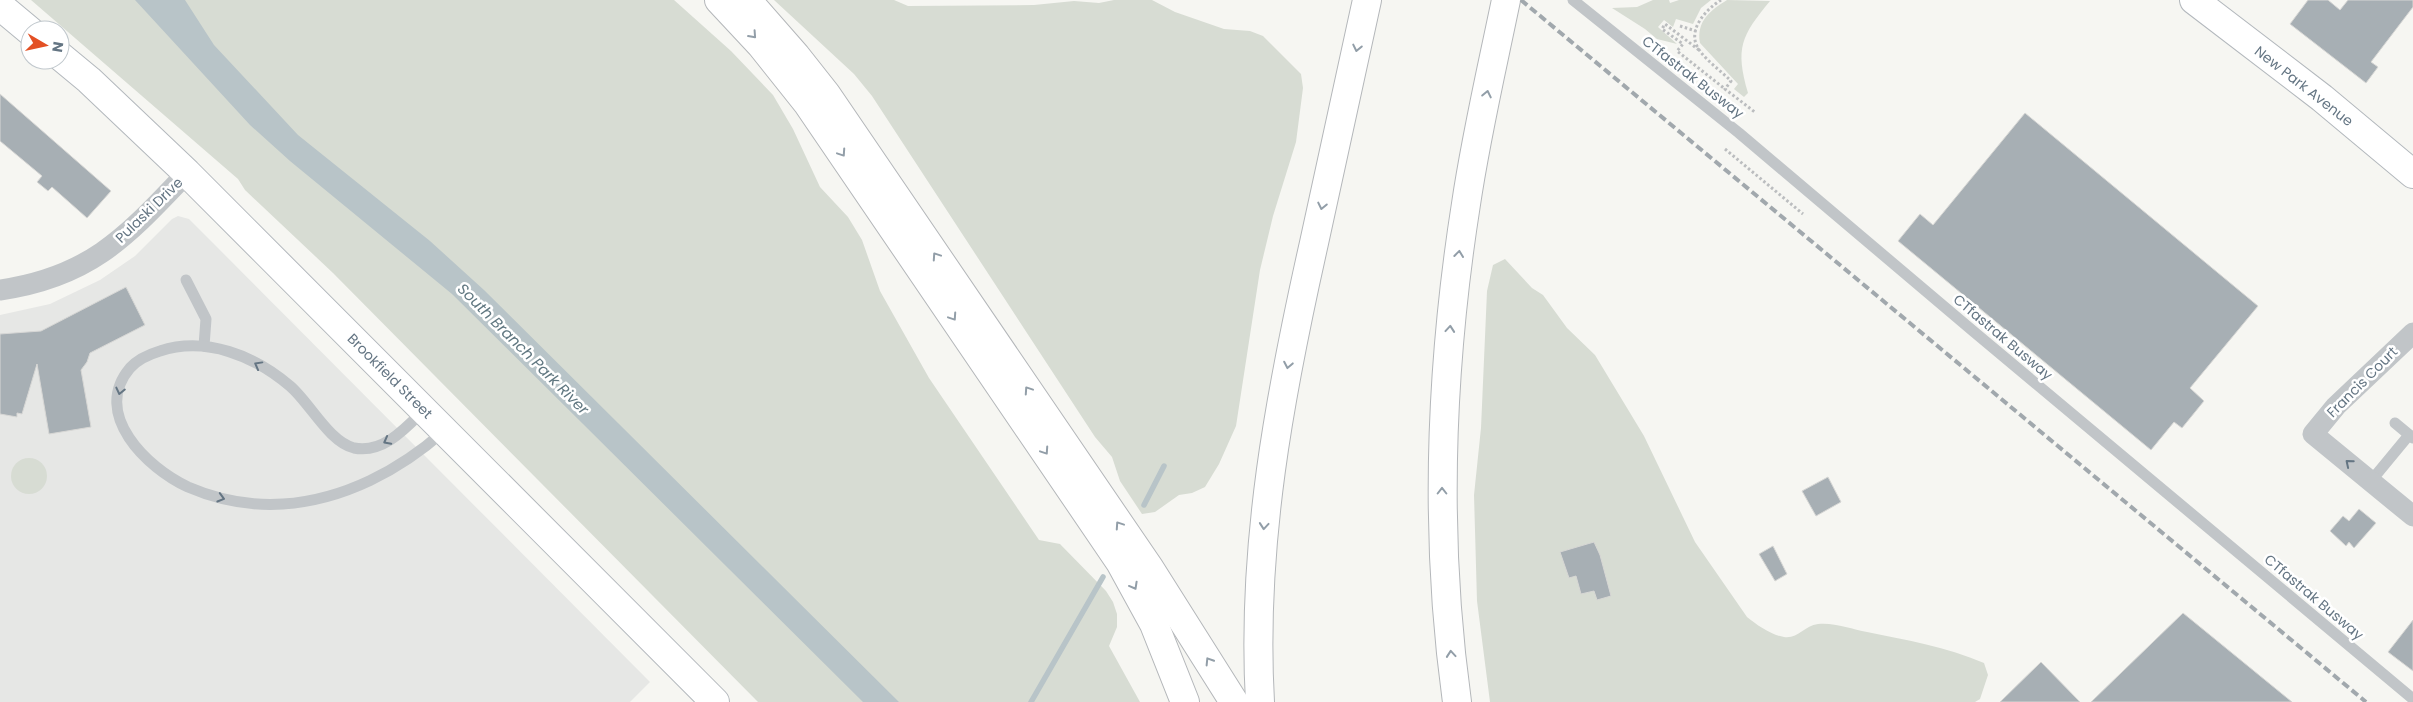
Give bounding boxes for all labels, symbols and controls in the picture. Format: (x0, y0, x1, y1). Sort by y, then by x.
north arrow (20, 20, 70, 70)
one-way arrow (747, 30, 756, 39)
street label: CTfastrak Busway (1638, 31, 1748, 123)
text: N (47, 40, 69, 54)
street label: New Park Avenue (2251, 41, 2358, 131)
one-way arrow (1352, 43, 1363, 52)
one-way arrow (1481, 89, 1492, 98)
one-way arrow (836, 148, 845, 157)
street label: Pulaski Drive (111, 172, 187, 247)
one-way arrow (1317, 202, 1328, 211)
one-way arrow (1453, 249, 1464, 257)
one-way arrow (933, 252, 942, 262)
water label: South Branch Park River (453, 278, 594, 419)
street label: CTfastrak Busway (1949, 289, 2057, 385)
one-way arrow (947, 311, 956, 320)
one-way arrow (1444, 325, 1455, 333)
street label: Brookfield Street (343, 329, 437, 423)
street label: Francis Court (2322, 342, 2402, 422)
one-way arrow (254, 361, 263, 371)
one-way arrow (1283, 361, 1294, 370)
one-way arrow (115, 386, 126, 395)
one-way arrow (1025, 387, 1034, 396)
one-way arrow (383, 435, 392, 445)
one-way arrow (1039, 445, 1048, 455)
one-way arrow (2345, 460, 2354, 469)
one-way arrow (1437, 487, 1448, 495)
one-way arrow (216, 492, 225, 503)
one-way arrow (1116, 521, 1125, 530)
one-way arrow (1258, 522, 1269, 530)
street label: CTfastrak Busway (2260, 549, 2368, 645)
one-way arrow (1128, 581, 1138, 590)
one-way arrow (1446, 649, 1457, 657)
one-way arrow (1205, 657, 1215, 666)

